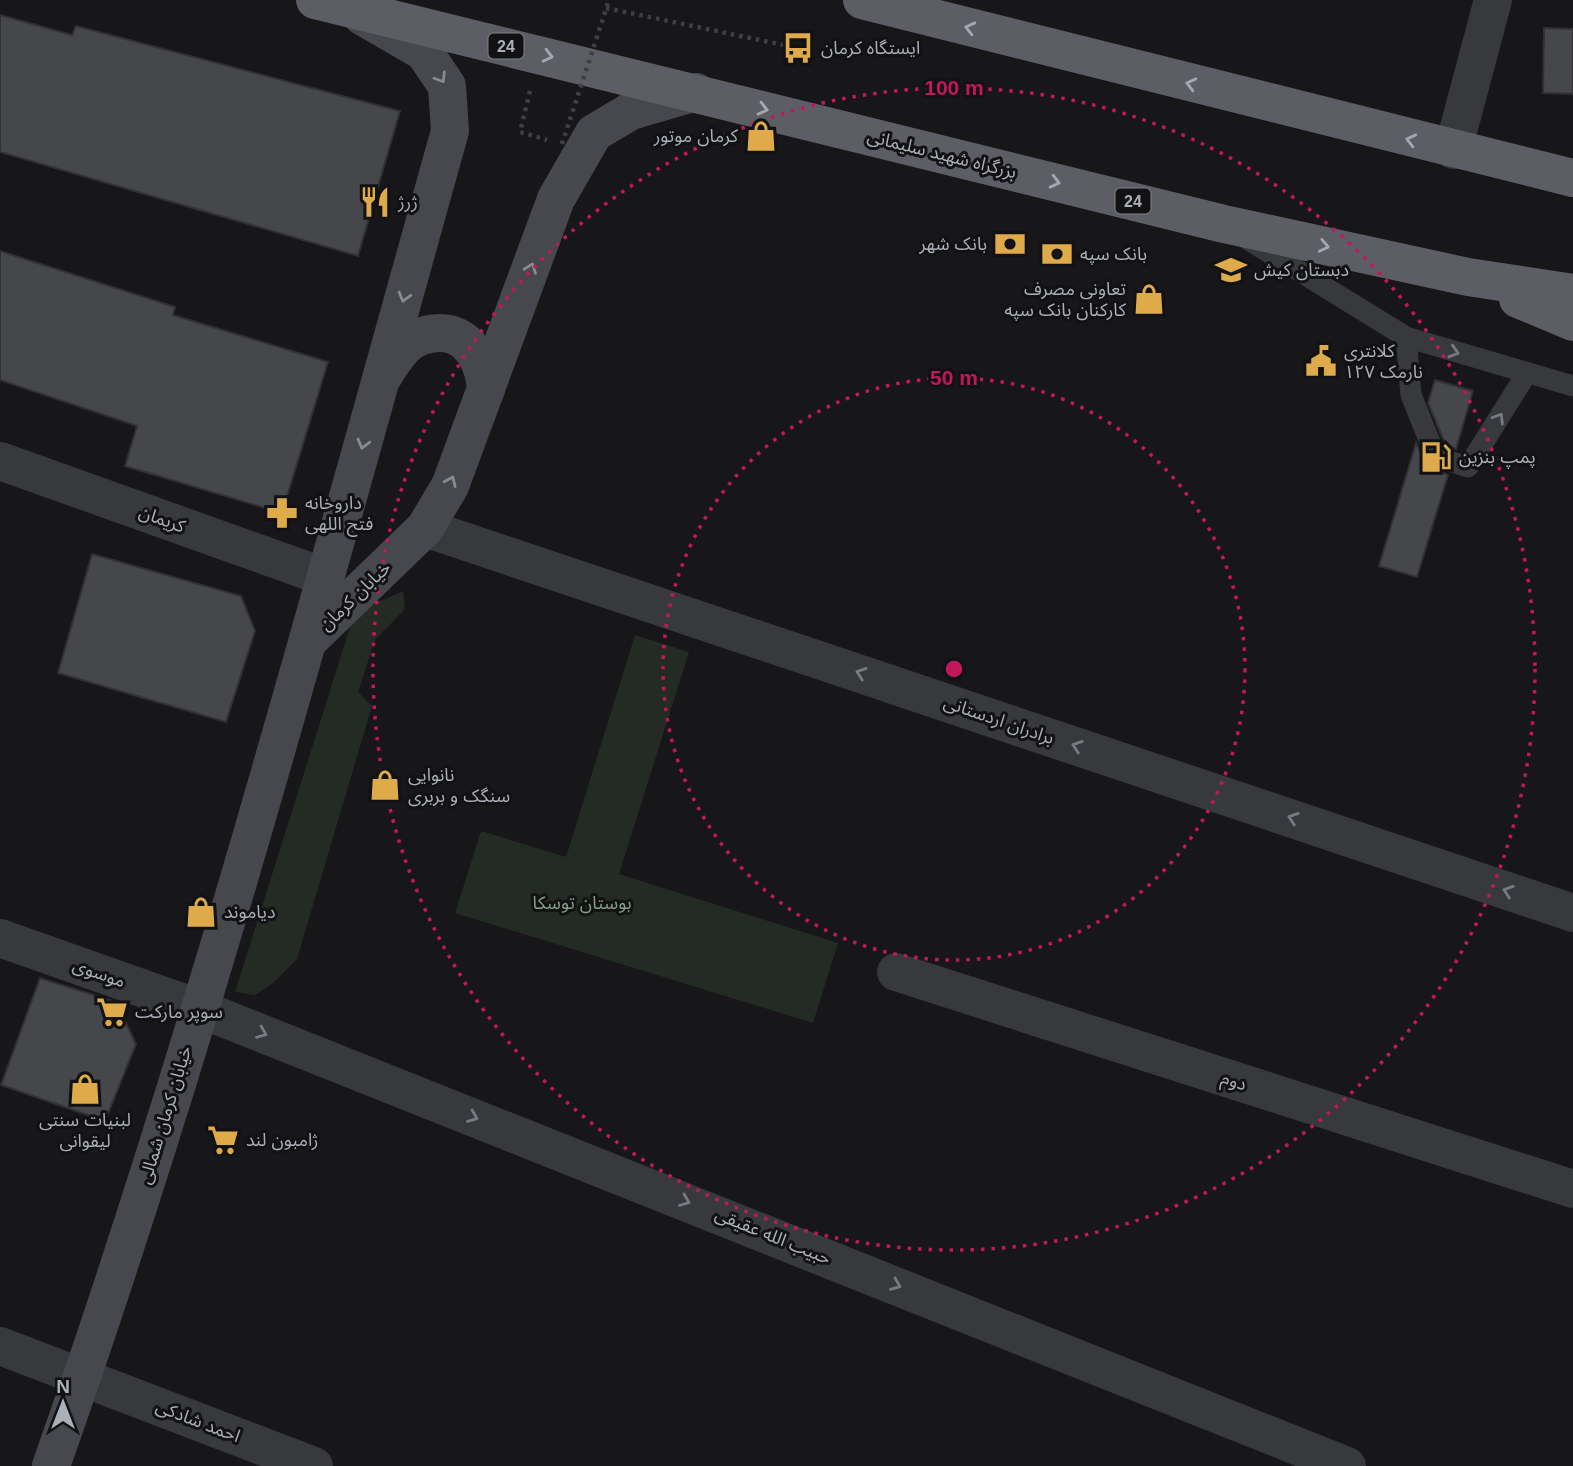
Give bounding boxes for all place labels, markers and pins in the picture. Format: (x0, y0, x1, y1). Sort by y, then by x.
bus stop icon: ایستگاه کرمان (781, 31, 815, 65)
place label: ایستگاه کرمان (821, 38, 920, 59)
shop icon: کرمان موتور (744, 119, 778, 153)
place label: کرمان موتور (653, 126, 739, 147)
restaurant icon: ژرژ (358, 185, 392, 219)
place label: ژرژ (397, 192, 418, 213)
bank icon: بانک شهر (993, 227, 1027, 261)
place label: بانک شهر (918, 234, 987, 255)
bank icon: بانک سپه (1040, 237, 1074, 271)
place label: بانک سپه (1080, 244, 1147, 265)
school or university icon: دبستان کیش (1214, 253, 1248, 287)
place label: دبستان کیش (1254, 260, 1349, 281)
place label: تعاونی مصرف کارکنان بانک سپه (1004, 279, 1127, 321)
shop icon: تعاونی مصرف کارکنان بانک سپه (1132, 282, 1166, 316)
place label: کلانتری ۱۲۷ نارمک (1344, 341, 1423, 383)
public building icon: کلانتری ۱۲۷ نارمک (1304, 344, 1338, 378)
fuel station icon: پمپ بنزین (1419, 440, 1453, 474)
place label: پمپ بنزین (1459, 447, 1536, 469)
place label: داروخانه فتح اللهی (305, 493, 373, 537)
pharmacy icon: داروخانه فتح اللهی (265, 496, 299, 530)
centre of rings (942, 657, 966, 681)
place label: نانوایی سنگک و بربری (408, 765, 510, 807)
shop icon: نانوایی سنگک و بربری (368, 768, 402, 802)
shop icon: دیاموند (184, 895, 218, 929)
place label: دیاموند (224, 902, 276, 923)
supermarket icon: سوپر مارکت (95, 995, 129, 1029)
place label: سوپر مارکت (135, 1002, 223, 1023)
shop icon: لبنیات سنتی لیقوانی (68, 1072, 102, 1106)
place label: لبنیات سنتی لیقوانی (39, 1110, 131, 1152)
supermarket icon: ژامبون لند (206, 1123, 240, 1157)
place label: ژامبون لند (246, 1130, 318, 1151)

